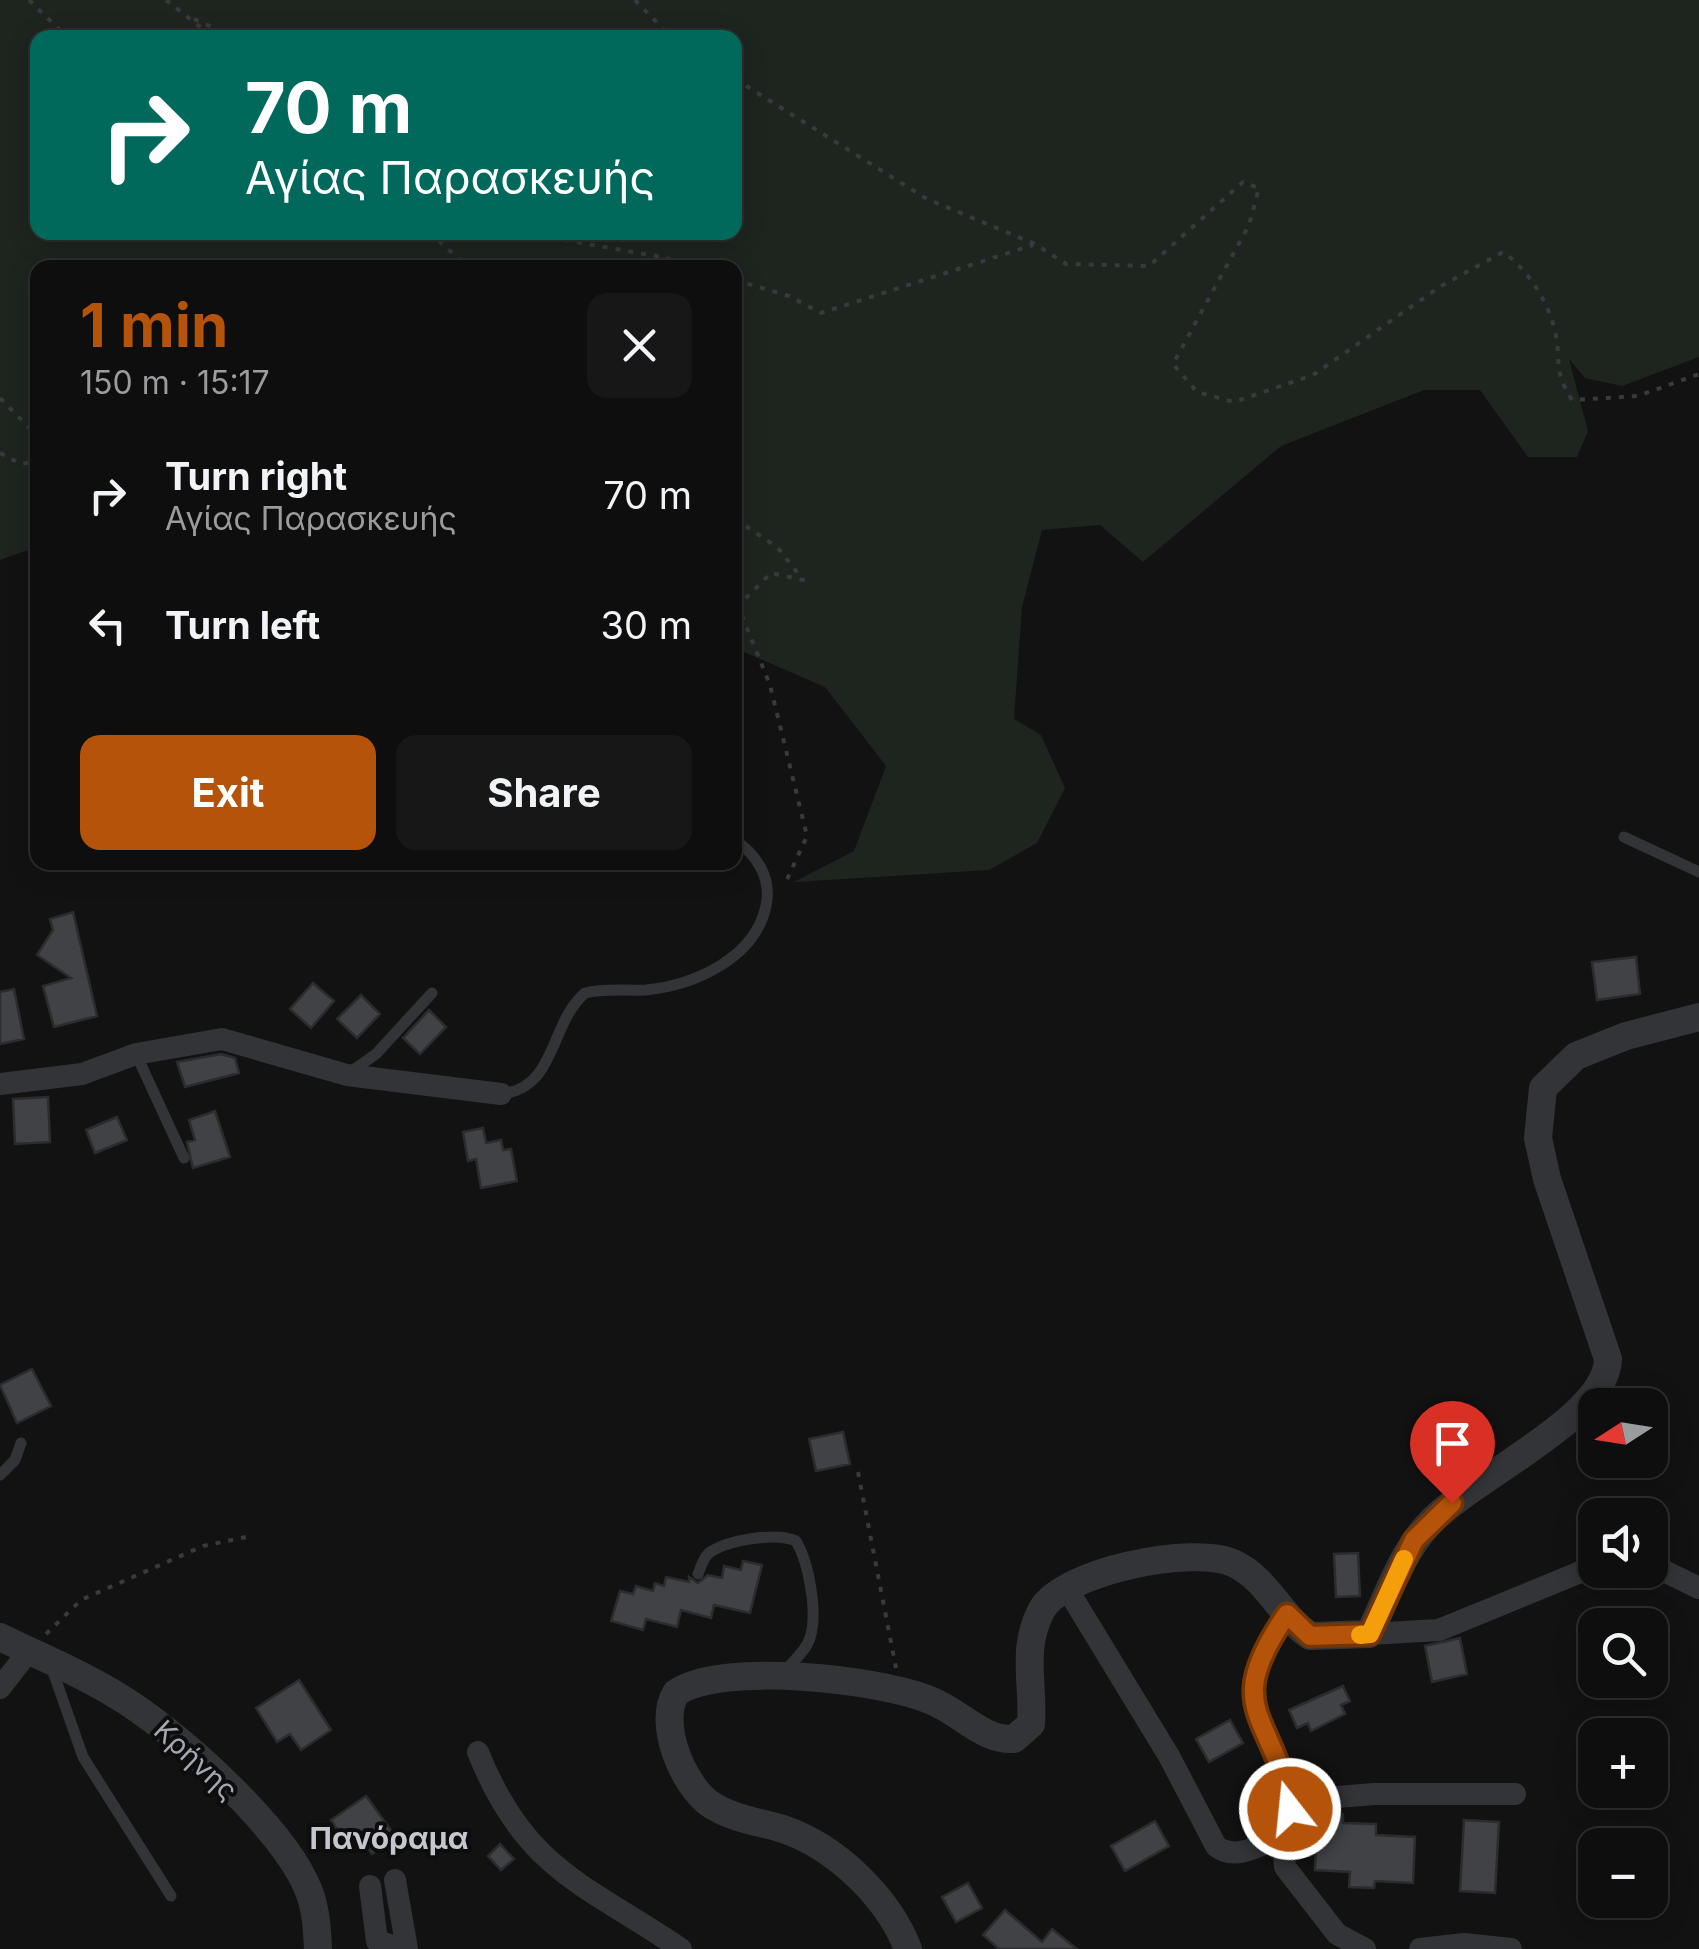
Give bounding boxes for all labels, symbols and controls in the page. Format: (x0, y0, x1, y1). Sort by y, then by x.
text: 70 m (245, 65, 412, 150)
icon: right (80, 70, 210, 200)
text: Αγίας Παρασκευής (245, 150, 655, 205)
text: 1 min (80, 289, 228, 361)
button: close (587, 293, 692, 398)
text: 150 m · 15:17 (80, 363, 270, 402)
text: Turn right (165, 453, 347, 499)
icon: right (80, 468, 135, 523)
text: 70 m (603, 472, 692, 518)
text: Αγίας Παρασκευής (165, 499, 457, 538)
icon: left (80, 598, 135, 653)
text: Turn left (165, 602, 320, 648)
text: 30 m (601, 602, 692, 648)
button: Exit (80, 735, 376, 850)
button: Share (396, 735, 692, 850)
north arrow (1578, 1388, 1668, 1478)
map controls (1578, 1388, 1668, 1918)
pin (1410, 1401, 1495, 1504)
icon: arrive (1425, 1416, 1480, 1471)
button: sound (1578, 1498, 1668, 1588)
button: search (1578, 1608, 1668, 1698)
street label: Κρήνης (147, 1713, 245, 1807)
button: + (1578, 1718, 1668, 1808)
position arrow (1238, 1757, 1342, 1861)
district label: Πανόραμα (310, 1820, 468, 1856)
button: − (1578, 1828, 1668, 1918)

